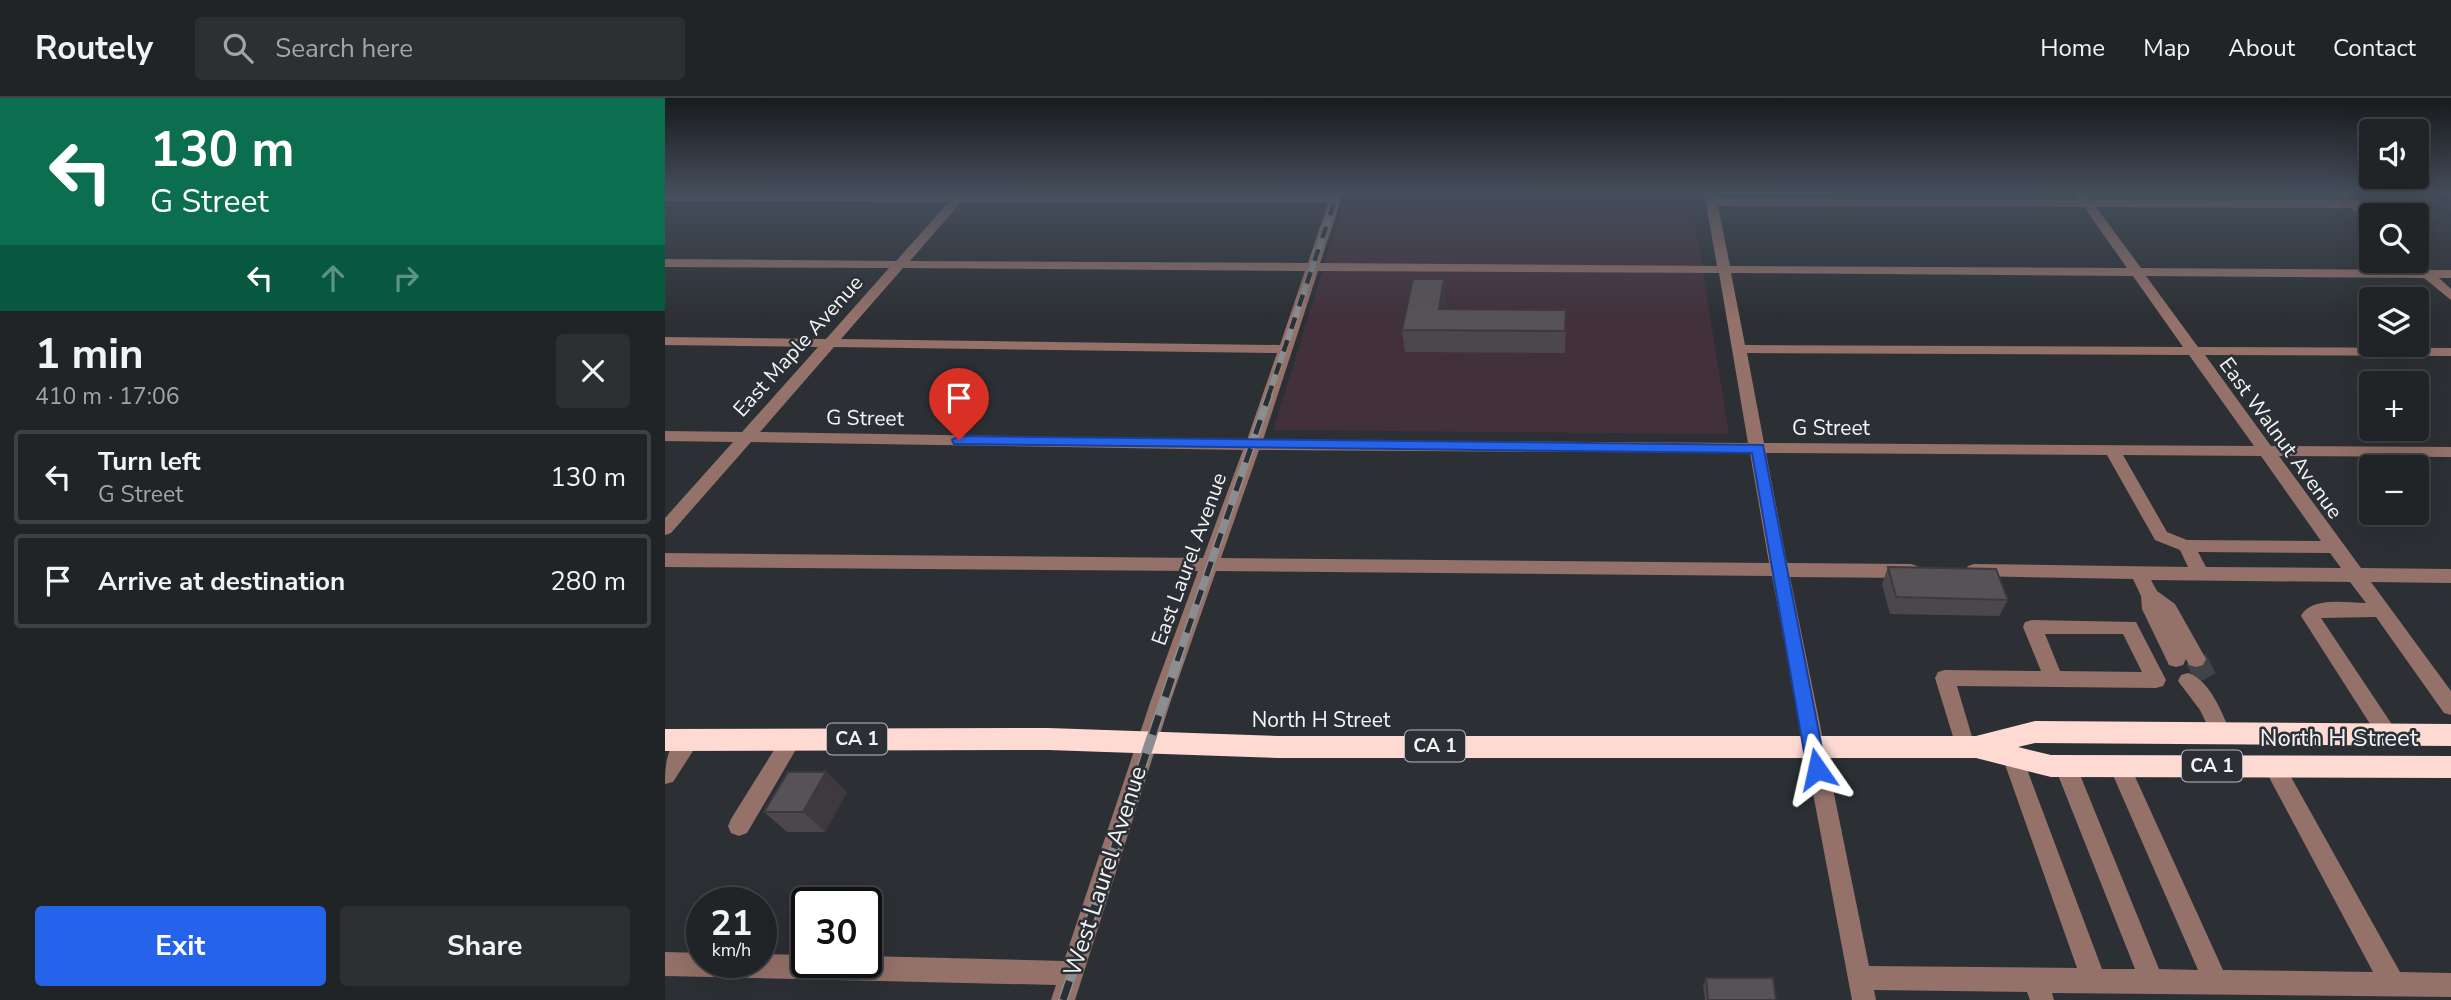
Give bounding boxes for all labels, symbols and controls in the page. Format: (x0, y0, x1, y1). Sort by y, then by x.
search box (195, 17, 685, 80)
text: Routely (35, 26, 153, 71)
icon: search (219, 29, 257, 67)
text: Search here (275, 31, 413, 66)
text: Home (2040, 32, 2105, 64)
text: Map (2143, 32, 2190, 64)
text: About (2228, 32, 2295, 64)
text: Contact (2333, 32, 2416, 64)
text: 130 m (150, 116, 294, 183)
map controls (2359, 119, 2429, 525)
button: sound (2359, 119, 2429, 189)
icon: left (35, 126, 126, 217)
text: G Street (150, 180, 269, 223)
button: search (2359, 203, 2429, 273)
icon: left (241, 259, 279, 297)
icon: ahead (314, 259, 352, 297)
icon: right (387, 259, 425, 297)
street label: East Maple Avenue (727, 269, 869, 423)
button: layers (2359, 287, 2429, 357)
text: 1 min (35, 326, 144, 383)
button: close (556, 334, 630, 408)
street label: East Walnut Avenue (2213, 352, 2349, 524)
pin (929, 368, 989, 440)
button: + (2359, 371, 2429, 441)
icon: arrive (940, 379, 978, 417)
text: 410 m · 17:06 (35, 381, 180, 412)
street label: G Street (826, 403, 905, 433)
street label: G Street (1792, 414, 1871, 442)
text: Turn left (98, 444, 201, 479)
button: − (2359, 455, 2429, 525)
icon: left (39, 458, 77, 496)
text: 130 m (550, 460, 626, 495)
street label: East Laurel Avenue (1145, 469, 1233, 649)
text: G Street (98, 479, 183, 510)
icon: arrive (39, 562, 77, 600)
text: Arrive at destination (98, 564, 345, 599)
text: 280 m (550, 564, 626, 599)
street label: North H Street (1252, 706, 1391, 734)
street label: North H Street (2260, 722, 2419, 754)
road number: CA 1 (827, 724, 887, 754)
road number: CA 1 (1405, 730, 1465, 762)
position arrow (1780, 732, 1854, 806)
road number: CA 1 (2182, 750, 2242, 782)
street label: West Laurel Avenue (1056, 762, 1154, 980)
speed limit sign: 30 (791, 887, 882, 978)
text: 21 (710, 900, 753, 947)
button: Exit (35, 906, 326, 986)
button: Share (340, 906, 630, 986)
text: km/h (712, 938, 751, 962)

